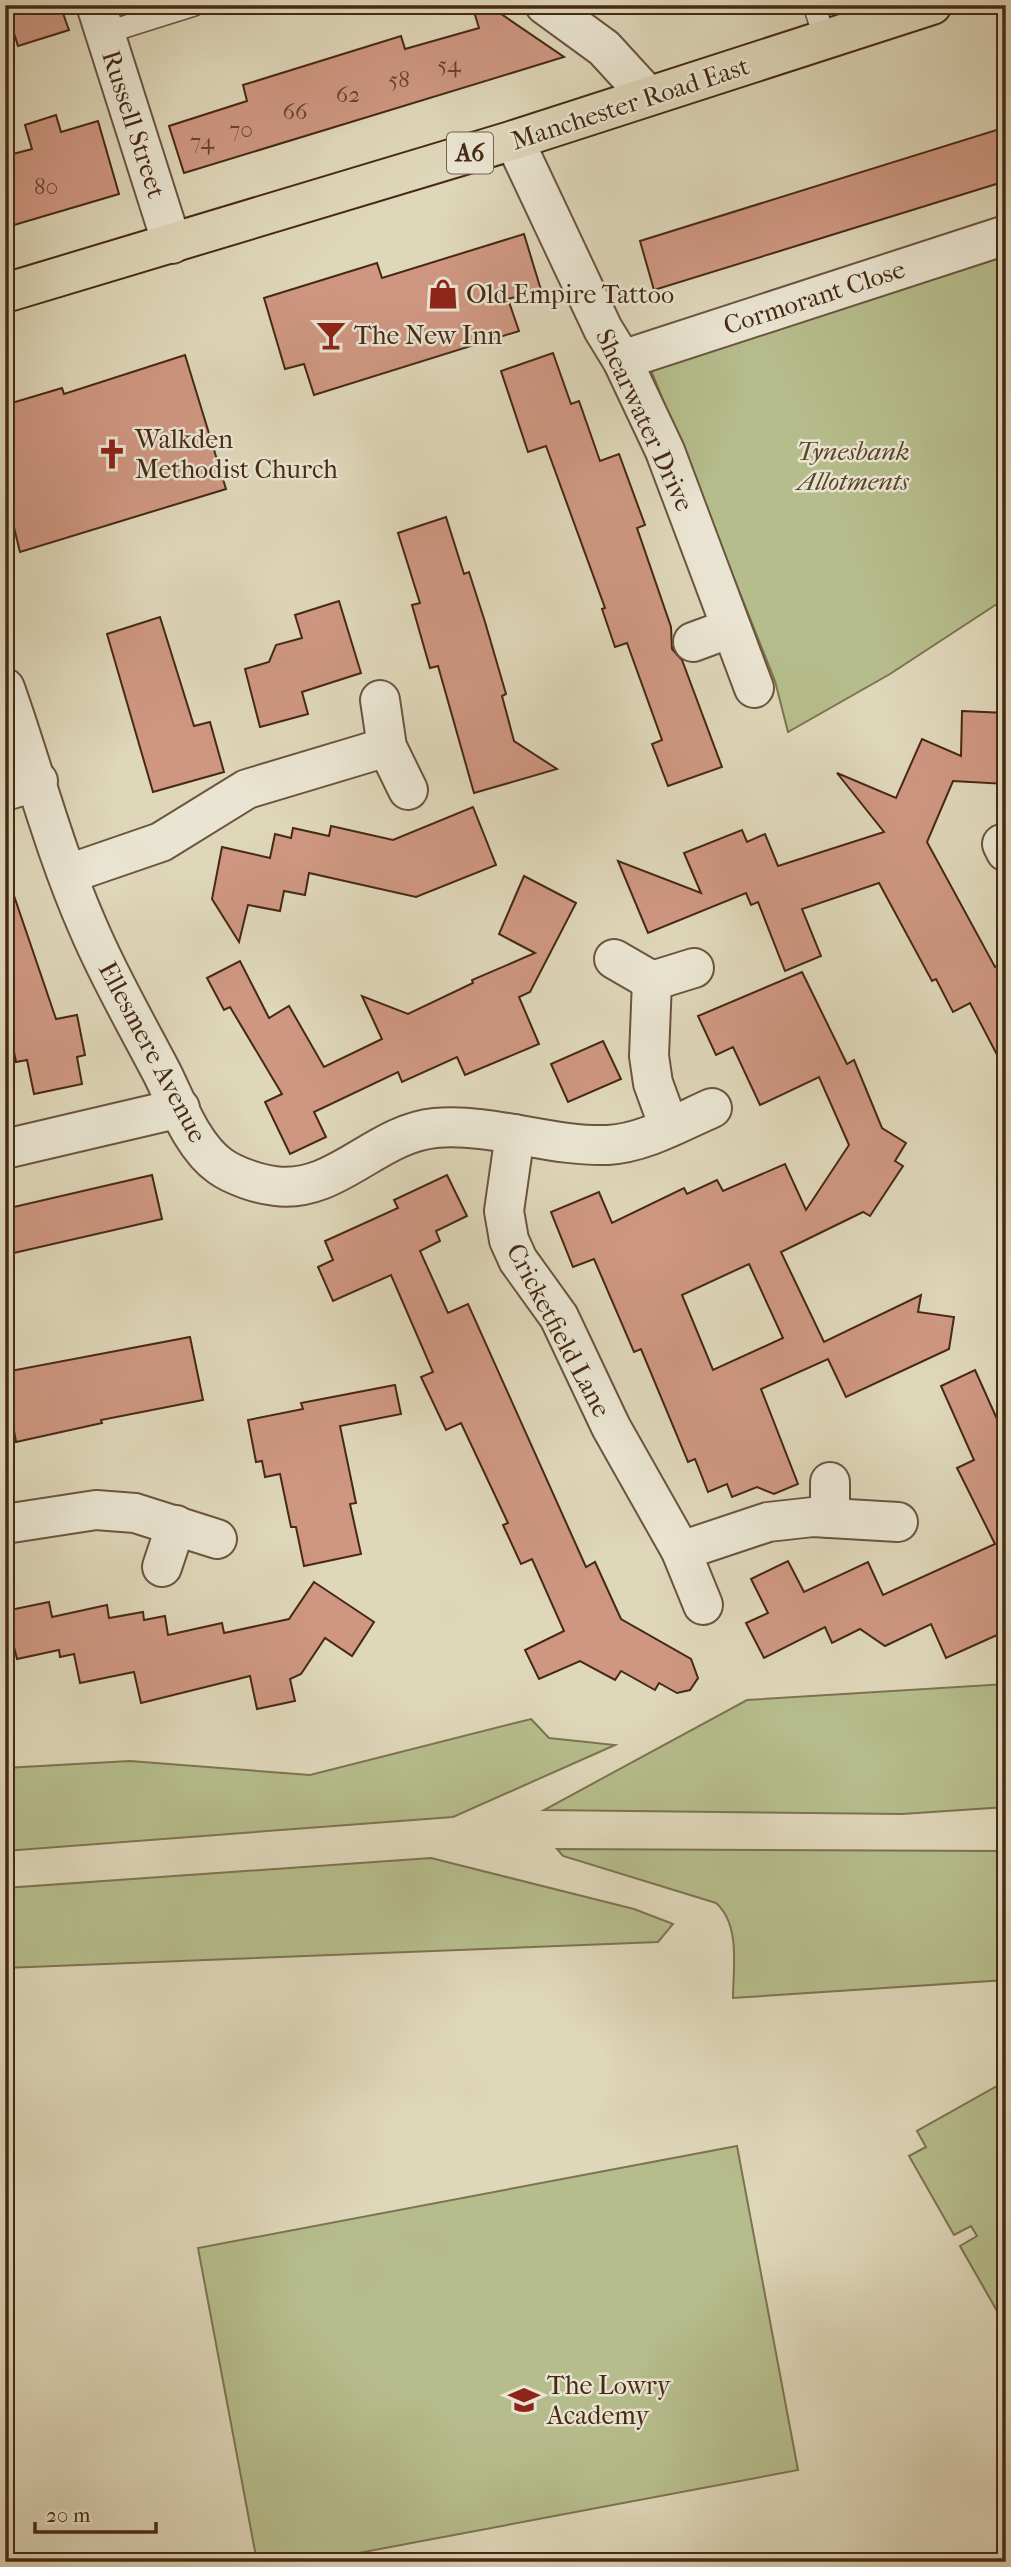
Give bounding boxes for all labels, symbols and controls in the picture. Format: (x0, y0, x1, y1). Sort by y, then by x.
street label: Russell Street (95, 46, 172, 203)
street label: Manchester Road East (507, 50, 754, 157)
house number: 54 (437, 51, 462, 78)
house number: 58 (388, 66, 410, 93)
house number: 62 (336, 81, 360, 108)
house number: 66 (283, 98, 308, 125)
house number: 70 (229, 116, 253, 143)
house number: 74 (190, 128, 215, 155)
road number: A6 (447, 132, 493, 174)
house number: 80 (34, 173, 58, 200)
street label: Cormorant Close (719, 253, 909, 341)
shop icon: Old Empire Tattoo (426, 277, 460, 311)
place label: Old Empire Tattoo (466, 279, 674, 310)
bar icon: The New Inn (314, 318, 348, 352)
place label: The New Inn (354, 320, 502, 351)
street label: Shearwater Drive (589, 324, 700, 516)
place label: Walkden Methodist Church (134, 424, 338, 485)
park label: Tynesbank Allotments (794, 436, 910, 497)
church icon: Walkden Methodist Church (95, 437, 129, 471)
street label: Ellesmere Avenue (92, 957, 213, 1148)
street label: Cricketfield Lane (500, 1238, 617, 1422)
place label: The Lowry Academy (546, 2370, 672, 2431)
school or university icon: The Lowry Academy (507, 2383, 541, 2417)
scale bar (35, 2490, 156, 2534)
text: 20 m (46, 2503, 91, 2527)

